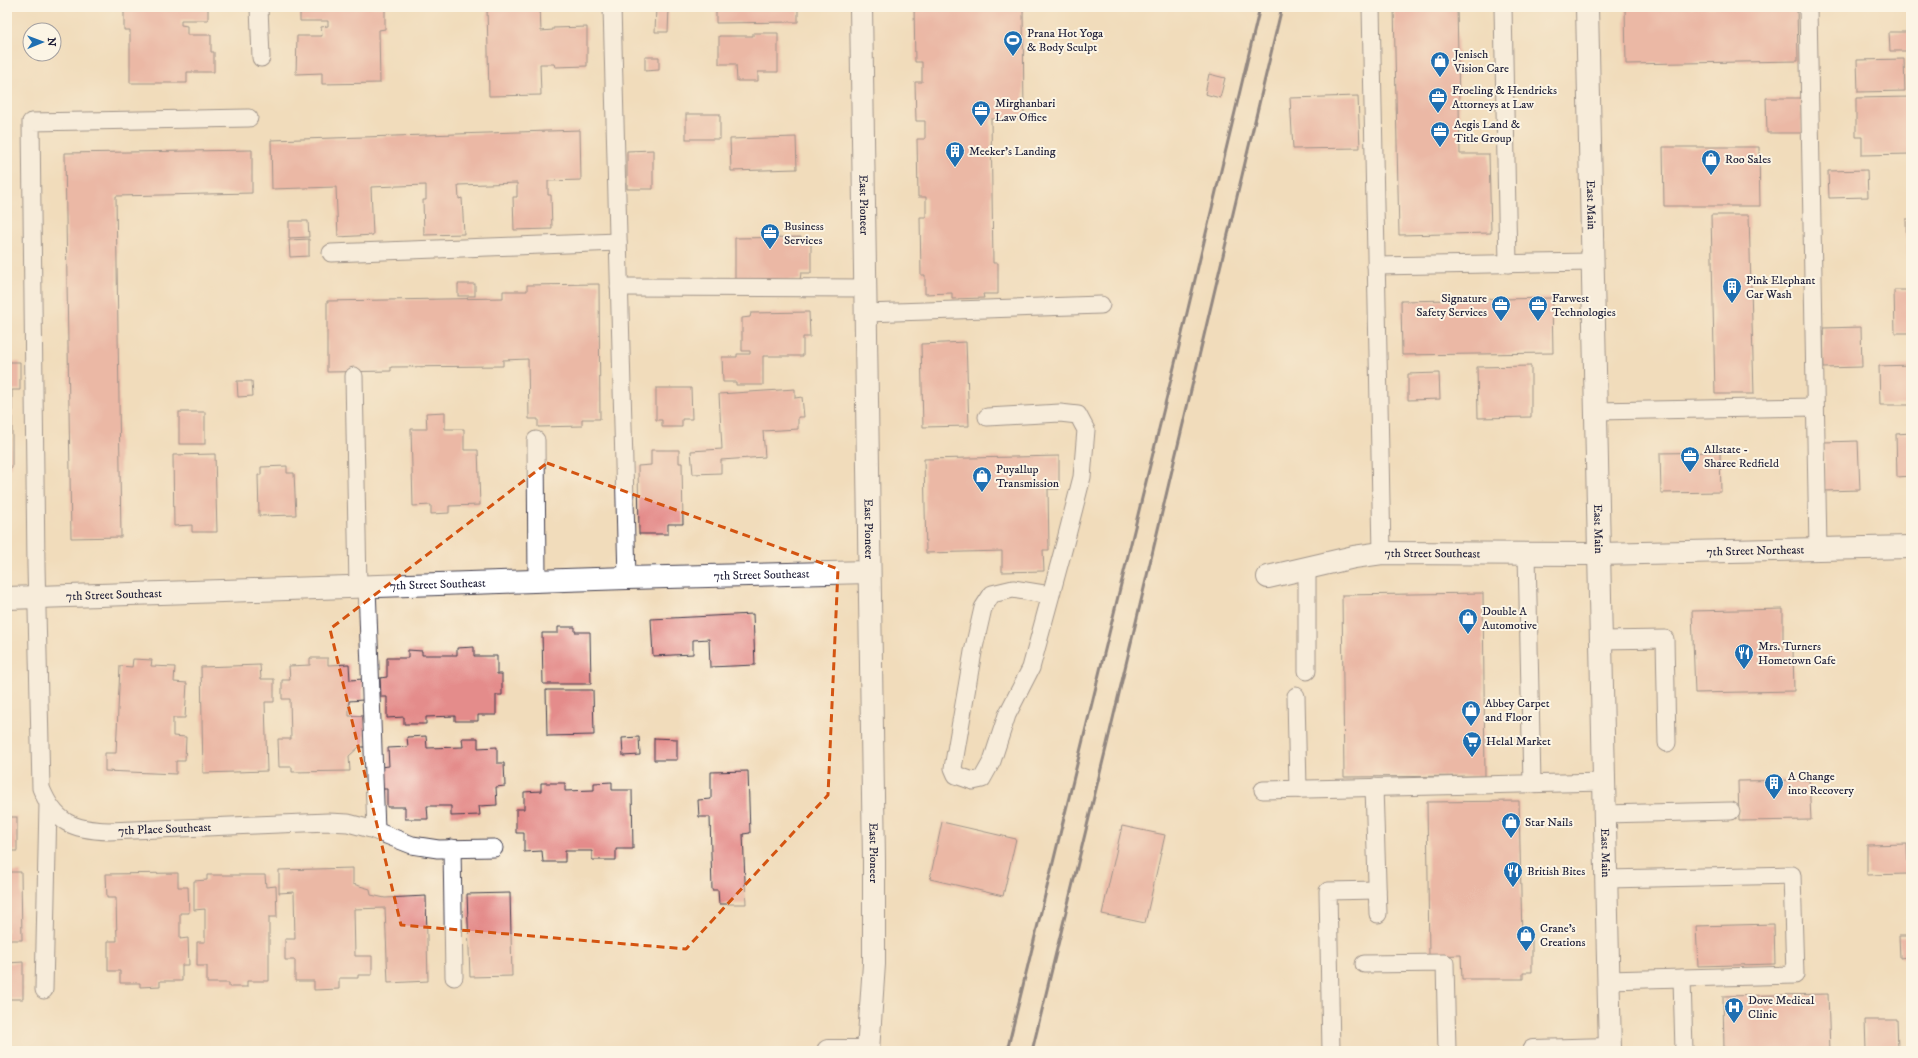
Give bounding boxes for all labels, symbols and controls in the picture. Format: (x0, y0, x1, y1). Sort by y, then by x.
north arrow (22, 22, 62, 62)
place label: Prana Hot Yoga & Body Sculpt (1027, 26, 1104, 55)
sports icon: Prana Hot Yoga & Body Sculpt (1002, 29, 1024, 57)
text: N (44, 37, 58, 46)
place label: Jenisch Vision Care (1453, 47, 1509, 76)
shop icon: Jenisch Vision Care (1429, 50, 1451, 78)
place label: Froeling & Hendricks Attorneys at Law (1452, 83, 1557, 112)
office icon: Froeling & Hendricks Attorneys at Law (1427, 86, 1449, 114)
place label: Mirghanbari Law Office (995, 96, 1055, 125)
office icon: Mirghanbari Law Office (970, 99, 992, 127)
place label: Aegis Land & Title Group (1454, 117, 1520, 146)
office icon: Aegis Land & Title Group (1429, 120, 1451, 148)
building icon: Meeker's Landing (944, 140, 966, 168)
place label: Meeker's Landing (969, 144, 1056, 159)
shop icon: Roo Sales (1700, 148, 1722, 176)
place label: Roo Sales (1725, 152, 1771, 167)
street label: East Pioneer (856, 175, 872, 236)
street label: East Main (1583, 180, 1599, 231)
place label: Business Services (784, 219, 824, 248)
office icon: Business Services (759, 222, 781, 250)
place label: Pink Elephant Car Wash (1746, 273, 1815, 302)
building icon: Pink Elephant Car Wash (1721, 276, 1743, 304)
place label: Signature Safety Services (1416, 291, 1487, 320)
place label: Farwest Technologies (1552, 291, 1616, 320)
office icon: Signature Safety Services (1490, 294, 1512, 322)
office icon: Farwest Technologies (1527, 294, 1549, 322)
place label: Allstate - Sharee Redfield (1704, 442, 1779, 471)
office icon: Allstate - Sharee Redfield (1679, 445, 1701, 473)
place label: Puyallup Transmission (996, 462, 1060, 491)
shop icon: Puyallup Transmission (971, 465, 993, 493)
street label: East Pioneer (861, 499, 877, 560)
street label: East Main (1590, 504, 1607, 555)
street label: 7th Street Northeast (1706, 542, 1805, 559)
street label: 7th Street Southeast (1384, 546, 1481, 561)
street label: 7th Street Southeast (713, 566, 810, 583)
street label: 7th Street Southeast (390, 575, 486, 593)
street label: 7th Street Southeast (66, 586, 162, 604)
place label: Double A Automotive (1482, 604, 1537, 633)
shop icon: Double A Automotive (1457, 607, 1479, 635)
place label: Mrs. Turners Hometown Cafe (1758, 639, 1836, 668)
restaurant icon: Mrs. Turners Hometown Cafe (1733, 642, 1755, 670)
place label: Abbey Carpet and Floor (1485, 696, 1550, 725)
shop icon: Abbey Carpet and Floor (1460, 699, 1482, 727)
supermarket icon: Helal Market (1461, 730, 1483, 758)
place label: Helal Market (1486, 734, 1551, 749)
place label: A Change into Recovery (1788, 769, 1854, 798)
building icon: A Change into Recovery (1763, 772, 1785, 800)
shop icon: Star Nails (1500, 811, 1522, 839)
place label: Star Nails (1525, 815, 1573, 830)
street label: 7th Place Southeast (118, 819, 212, 838)
street label: East Pioneer (866, 822, 882, 884)
street label: East Main (1598, 828, 1614, 878)
restaurant icon: British Bites (1502, 860, 1524, 888)
place label: British Bites (1527, 864, 1585, 879)
place label: Crane's Creations (1540, 921, 1586, 950)
shop icon: Crane's Creations (1515, 924, 1537, 952)
place label: Dove Medical Clinic (1748, 993, 1815, 1022)
hospital icon: Dove Medical Clinic (1723, 996, 1745, 1024)

